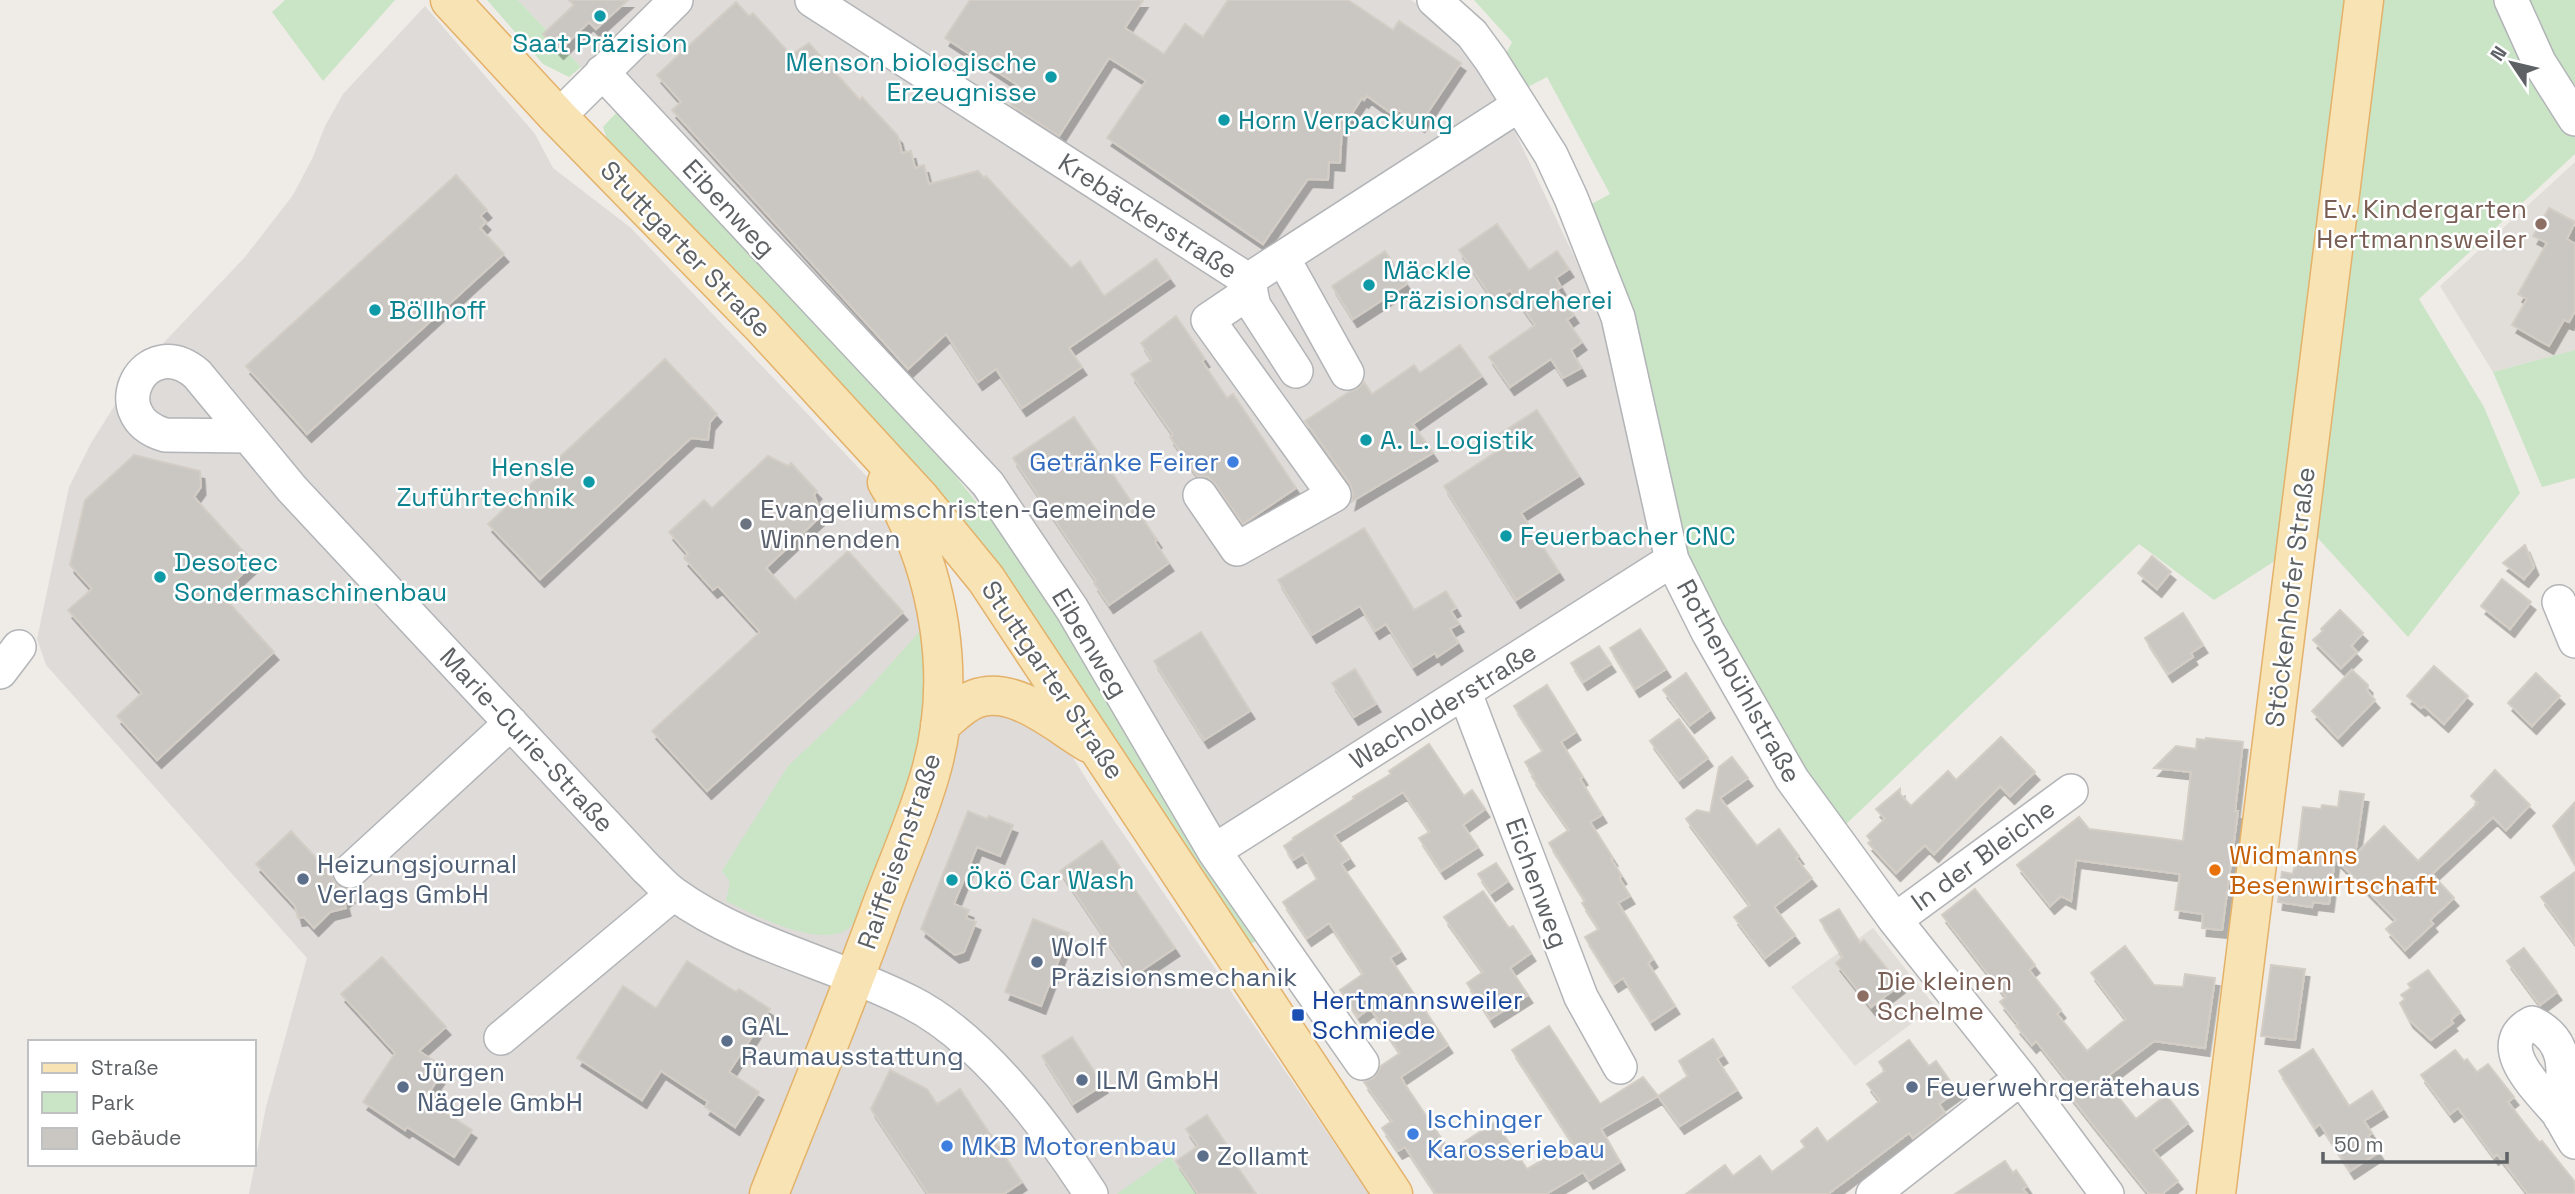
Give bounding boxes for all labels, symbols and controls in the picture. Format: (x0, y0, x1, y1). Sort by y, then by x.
marker: Saat Präzision (592, 8, 608, 24)
place label: Saat Präzision (512, 26, 688, 60)
north arrow (2477, 28, 2547, 98)
text: N (2485, 41, 2512, 66)
place label: Menson biologische Erzeugnisse (786, 45, 1037, 109)
marker: Menson biologische Erzeugnisse (1043, 69, 1059, 85)
place label: Horn Verpackung (1238, 103, 1453, 137)
marker: Horn Verpackung (1216, 112, 1232, 128)
street label: Krebäckerstraße (1052, 145, 1244, 287)
street label: Eibenweg (675, 152, 783, 264)
street label: Stuttgarter Straße (593, 153, 779, 345)
place label: Ev. Kindergarten Hertmannsweiler (2316, 192, 2527, 256)
marker: Ev. Kindergarten Hertmannsweiler (2533, 216, 2549, 232)
place label: Mäckle Präzisionsdreherei (1383, 253, 1613, 317)
marker: Mäckle Präzisionsdreherei (1361, 277, 1377, 293)
place label: Böllhoff (389, 293, 486, 327)
marker: Böllhoff (367, 302, 383, 318)
place label: A. L. Logistik (1380, 423, 1534, 457)
marker: A. L. Logistik (1358, 432, 1374, 448)
place label: Getränke Feirer (1029, 445, 1219, 479)
place label: Hensle Zuführtechnik (396, 450, 575, 514)
marker: Getränke Feirer (1225, 454, 1241, 470)
street label: Stöckenhofer Straße (2257, 465, 2323, 729)
marker: Hensle Zuführtechnik (581, 474, 597, 490)
place label: Evangeliumschristen-Gemeinde Winnenden (760, 492, 1156, 556)
marker: Evangeliumschristen-Gemeinde Winnenden (738, 516, 754, 532)
place label: Feuerbacher CNC (1520, 519, 1736, 553)
marker: Feuerbacher CNC (1498, 528, 1514, 544)
place label: Desotec Sondermaschinenbau (174, 545, 447, 609)
marker: Desotec Sondermaschinenbau (152, 569, 168, 585)
street label: Rothenbühlstraße (1669, 573, 1809, 789)
street label: Stuttgarter Straße (974, 574, 1132, 786)
street label: Eibenweg (1044, 582, 1136, 704)
street label: Wacholderstraße (1343, 635, 1543, 777)
street label: Marie-Curie-Straße (432, 640, 622, 840)
street label: Raiffeisenstraße (850, 748, 948, 954)
street label: In der Bleiche (1904, 791, 2062, 919)
street label: Eichenweg (1498, 813, 1576, 953)
place label: Widmanns Besenwirtschaft (2229, 838, 2438, 902)
place label: Heizungsjournal Verlags GmbH (317, 847, 517, 911)
marker: Widmanns Besenwirtschaft (2207, 862, 2223, 878)
place label: Ökö Car Wash (966, 863, 1134, 897)
marker: Heizungsjournal Verlags GmbH (295, 871, 311, 887)
marker: Ökö Car Wash (944, 872, 960, 888)
place label: Wolf Präzisionsmechanik (1051, 930, 1297, 994)
marker: Wolf Präzisionsmechanik (1029, 954, 1045, 970)
place label: Die kleinen Schelme (1877, 964, 2012, 1028)
place label: Hertmannsweiler Schmiede (1312, 983, 1523, 1047)
marker: Die kleinen Schelme (1855, 988, 1871, 1004)
marker: Hertmannsweiler Schmiede (1290, 1007, 1306, 1023)
place label: GAL Raumausstattung (741, 1009, 964, 1073)
marker: GAL Raumausstattung (719, 1033, 735, 1049)
legend (28, 1040, 256, 1166)
text: Straße (91, 1054, 159, 1081)
place label: Jürgen Nägele GmbH (417, 1055, 583, 1119)
place label: ILM GmbH (1096, 1063, 1219, 1097)
place label: Feuerwehrgerätehaus (1926, 1070, 2200, 1104)
marker: ILM GmbH (1074, 1072, 1090, 1088)
marker: Jürgen Nägele GmbH (395, 1079, 411, 1095)
marker: Feuerwehrgerätehaus (1904, 1079, 1920, 1095)
text: Park (91, 1089, 135, 1116)
place label: Ischinger Karosseriebau (1427, 1102, 1605, 1166)
scale bar (2323, 1120, 2507, 1164)
text: Gebäude (91, 1124, 181, 1151)
marker: Ischinger Karosseriebau (1405, 1126, 1421, 1142)
place label: MKB Motorenbau (961, 1129, 1177, 1163)
text: 50 m (2334, 1131, 2384, 1158)
marker: MKB Motorenbau (939, 1138, 955, 1154)
place label: Zollamt (1217, 1139, 1309, 1173)
marker: Zollamt (1195, 1148, 1211, 1164)

